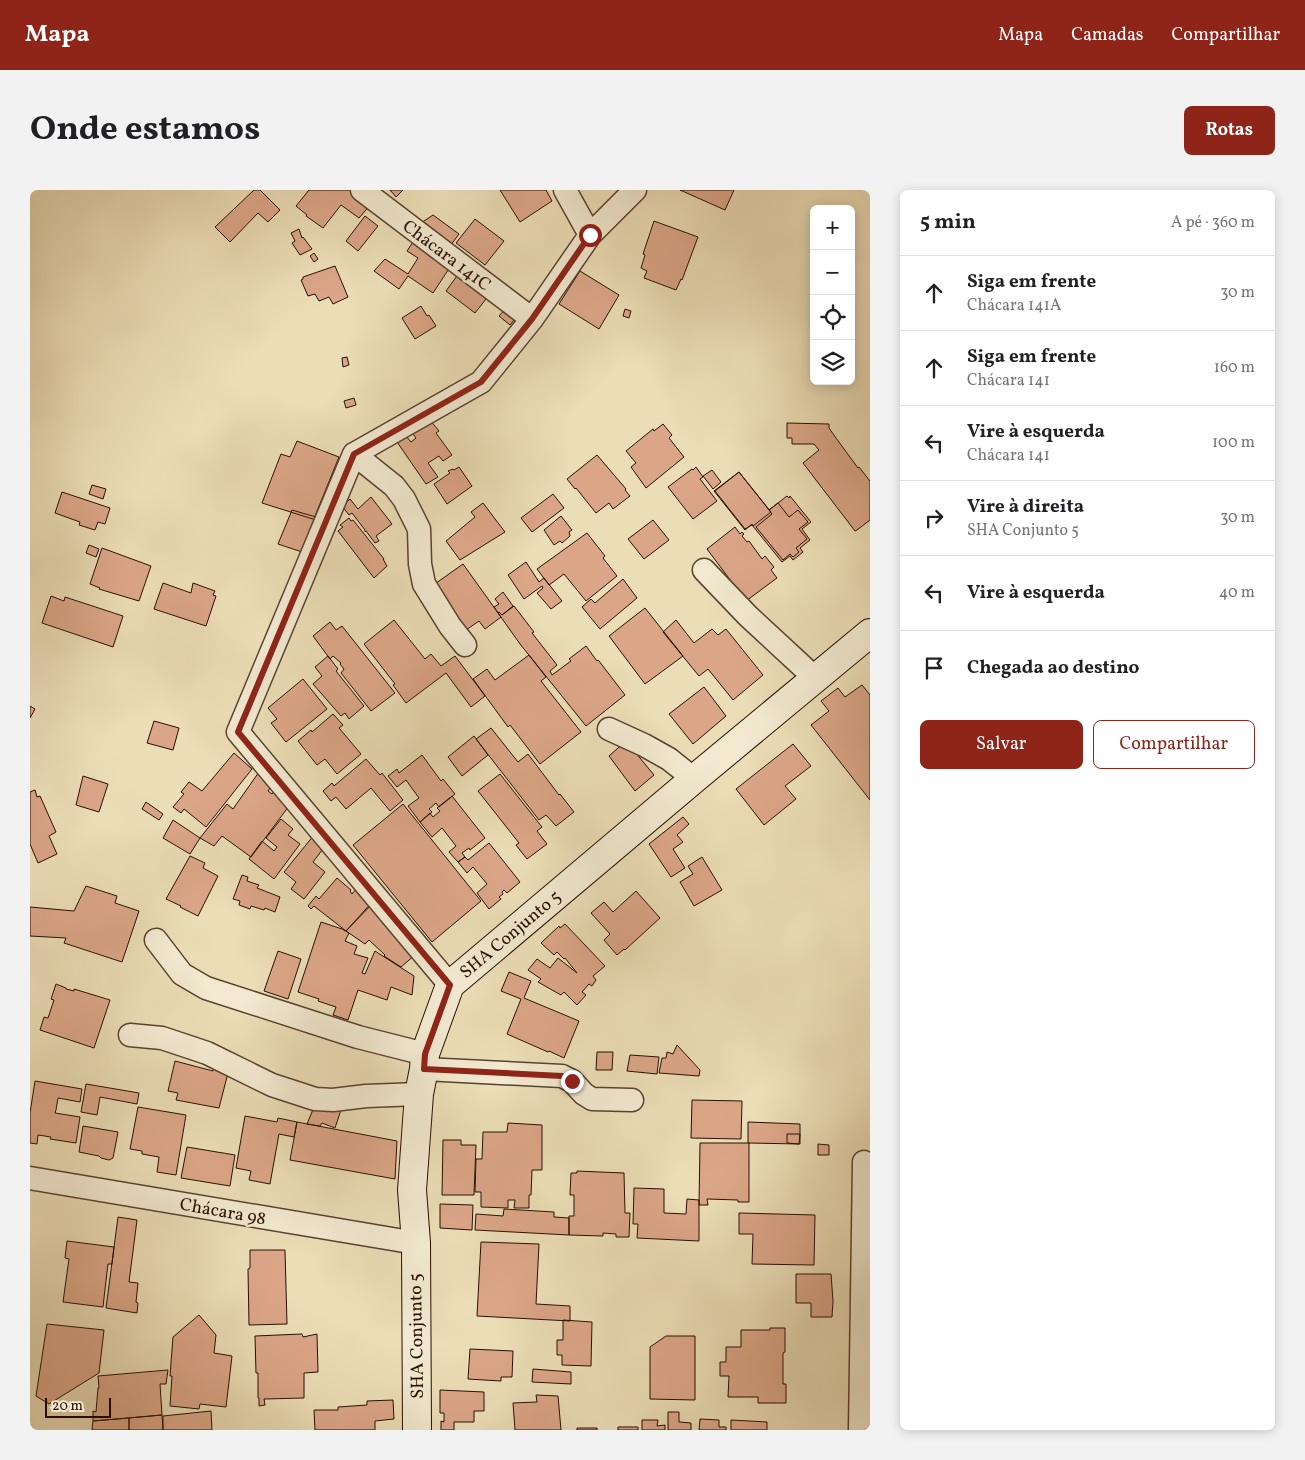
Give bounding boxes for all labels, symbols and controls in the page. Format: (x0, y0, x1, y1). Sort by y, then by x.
text: Mapa (25, 18, 90, 52)
text: Mapa (998, 23, 1043, 48)
text: Camadas (1071, 23, 1144, 48)
text: Compartilhar (1172, 23, 1280, 48)
text: Onde estamos (30, 106, 260, 154)
button: Rotas (1184, 106, 1275, 155)
map controls (810, 205, 855, 385)
button: + (810, 205, 855, 250)
text: 5 min (920, 208, 976, 237)
text: A pé · 360 m (1171, 212, 1255, 234)
street label: Chácara 141C (397, 215, 496, 298)
route start (579, 224, 602, 247)
button: − (810, 250, 855, 295)
text: Siga em frente (967, 269, 1096, 295)
icon: ahead (920, 279, 948, 307)
text: 30 m (1220, 282, 1255, 304)
button: locate (810, 295, 855, 340)
text: Chácara 141A (967, 295, 1061, 317)
button: layers (810, 340, 855, 385)
text: Siga em frente (967, 344, 1096, 370)
icon: ahead (920, 354, 948, 382)
text: 160 m (1214, 357, 1255, 379)
text: Chácara 141 (967, 370, 1050, 392)
text: Vire à esquerda (967, 419, 1105, 445)
icon: left (920, 429, 948, 457)
text: 100 m (1212, 432, 1255, 454)
text: Chácara 141 (967, 445, 1050, 467)
text: Vire à direita (967, 494, 1084, 520)
icon: right (920, 504, 948, 532)
text: 30 m (1220, 507, 1255, 529)
text: SHA Conjunto 5 (967, 520, 1079, 542)
icon: left (920, 579, 948, 607)
text: Vire à esquerda (967, 580, 1105, 606)
text: 40 m (1219, 582, 1255, 604)
icon: arrive (920, 654, 948, 682)
text: Chegada ao destino (967, 655, 1139, 681)
button: Salvar (920, 720, 1083, 769)
button: Compartilhar (1093, 720, 1255, 769)
street label: SHA Conjunto 5 (455, 885, 567, 985)
route end (561, 1070, 584, 1093)
street label: Chácara 98 (178, 1193, 268, 1232)
street label: SHA Conjunto 5 (404, 1273, 431, 1399)
scale bar (45, 1395, 111, 1418)
text: 20 m (52, 1397, 83, 1416)

